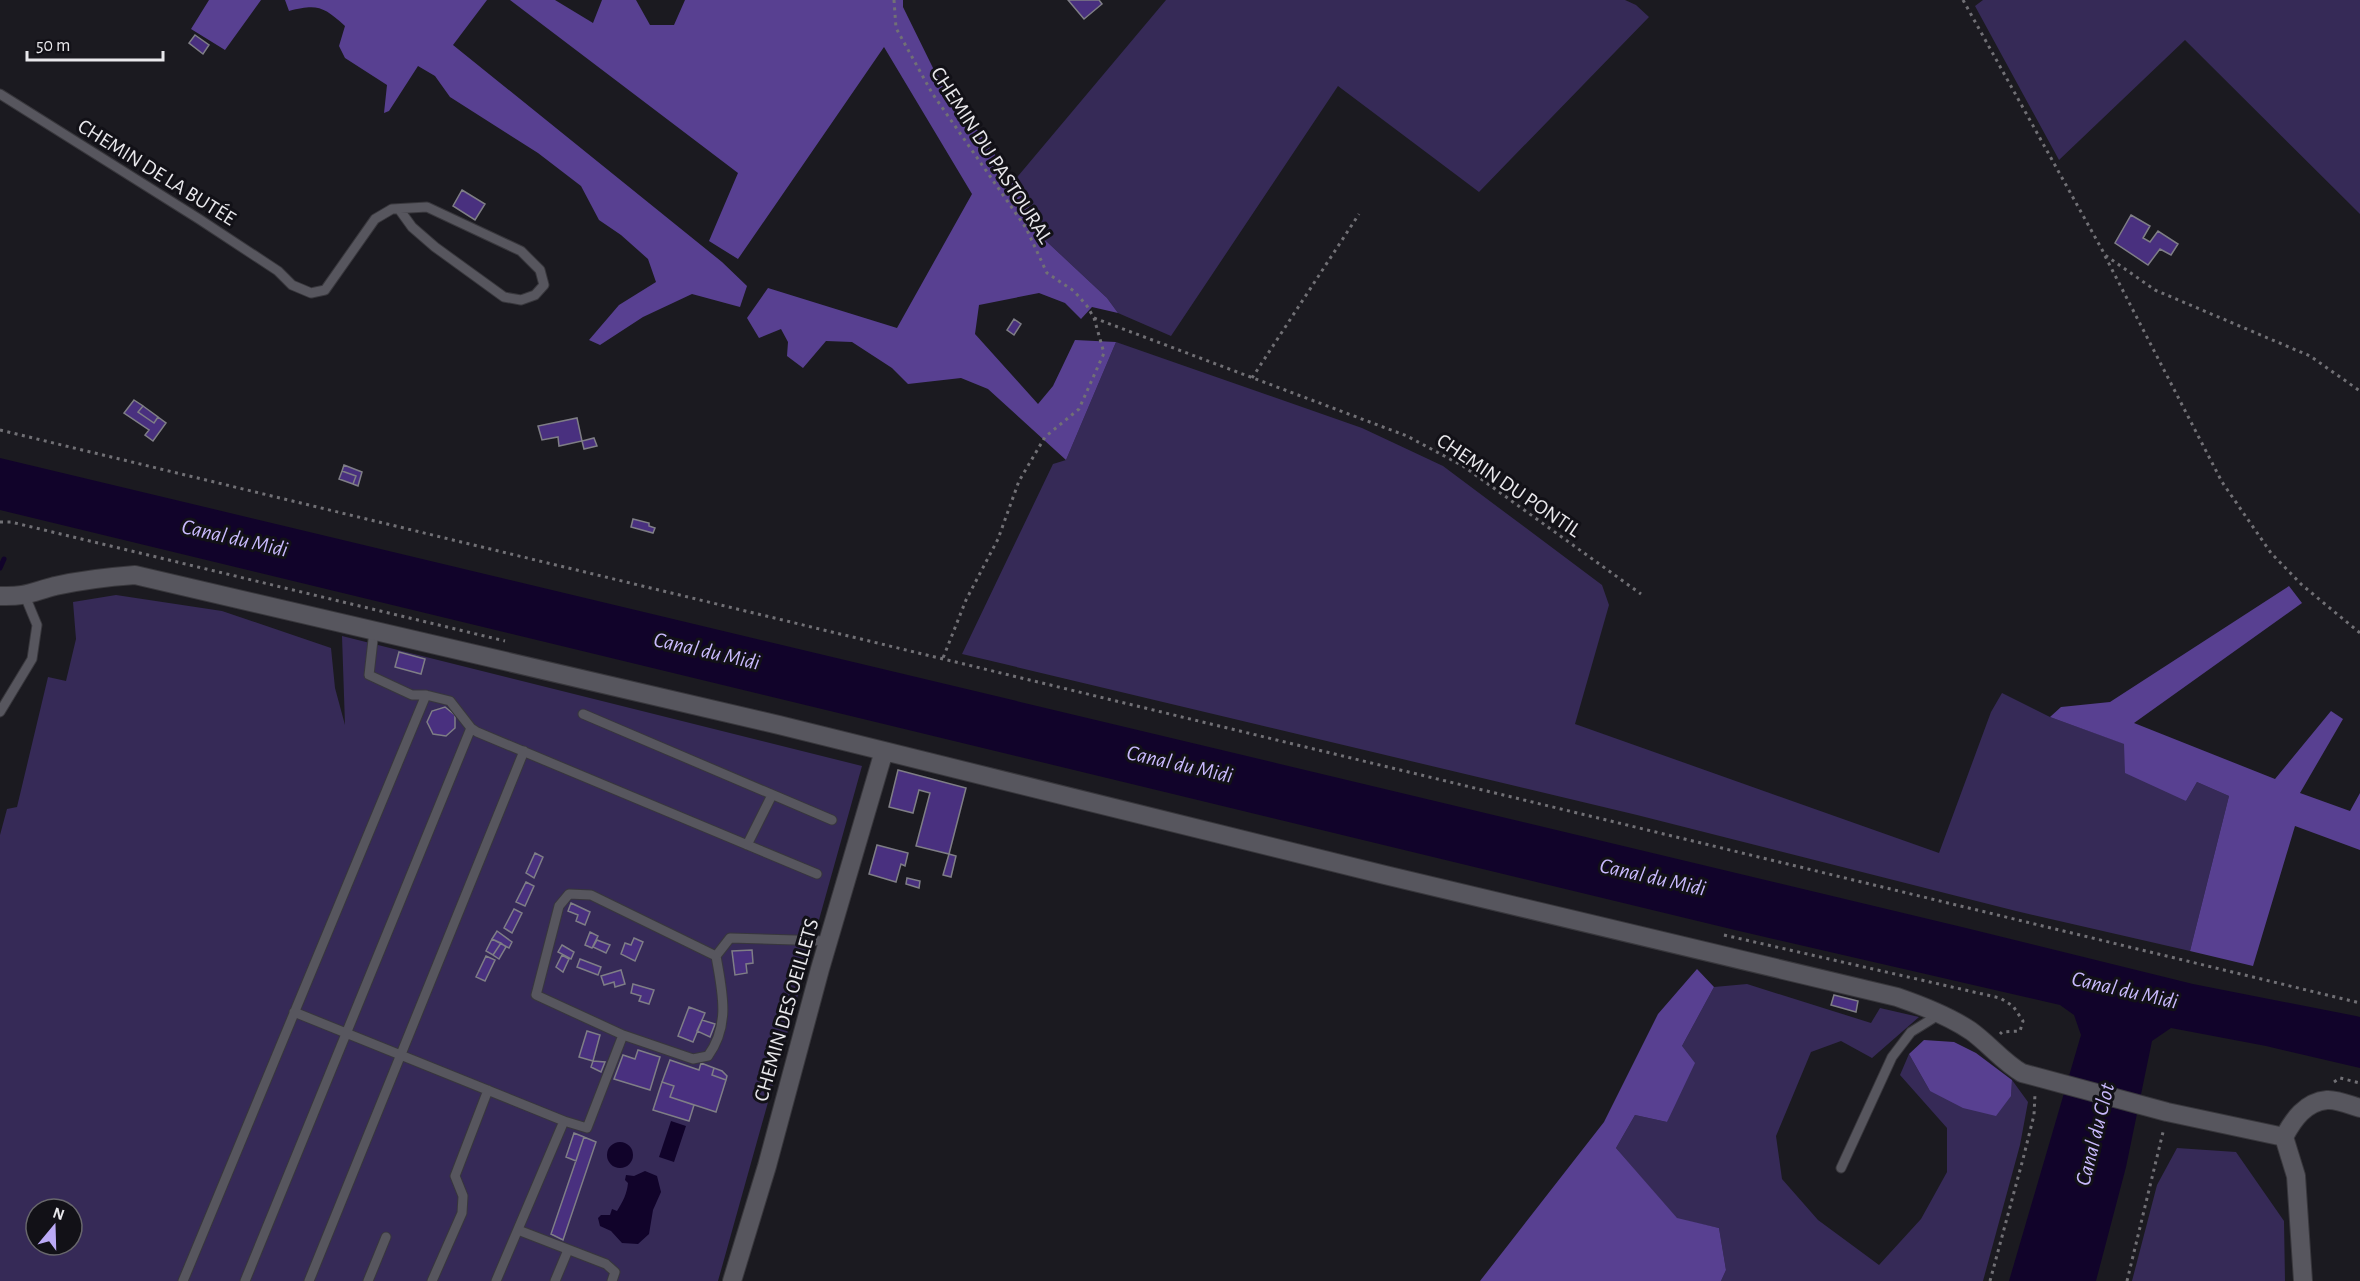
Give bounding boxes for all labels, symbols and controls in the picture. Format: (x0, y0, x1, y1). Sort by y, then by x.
scale bar (27, 24, 164, 62)
text: 50 m (36, 37, 70, 55)
street label: CHEMIN DU PASTOURAL (927, 63, 1057, 247)
street label: CHEMIN DE LA BUTÉE (74, 114, 240, 230)
street label: CHEMIN DU PONTIL (1433, 430, 1585, 541)
water label: Canal du Midi (180, 515, 290, 561)
water label: Canal du Midi (652, 628, 762, 674)
water label: Canal du Midi (1125, 741, 1235, 787)
water label: Canal du Midi (1598, 854, 1708, 900)
street label: CHEMIN DES OEILLETS (750, 916, 823, 1104)
water label: Canal du Midi (2070, 967, 2180, 1013)
water label: Canal du Clot (2072, 1080, 2119, 1188)
north arrow (24, 1197, 84, 1257)
text: N (51, 1204, 66, 1223)

